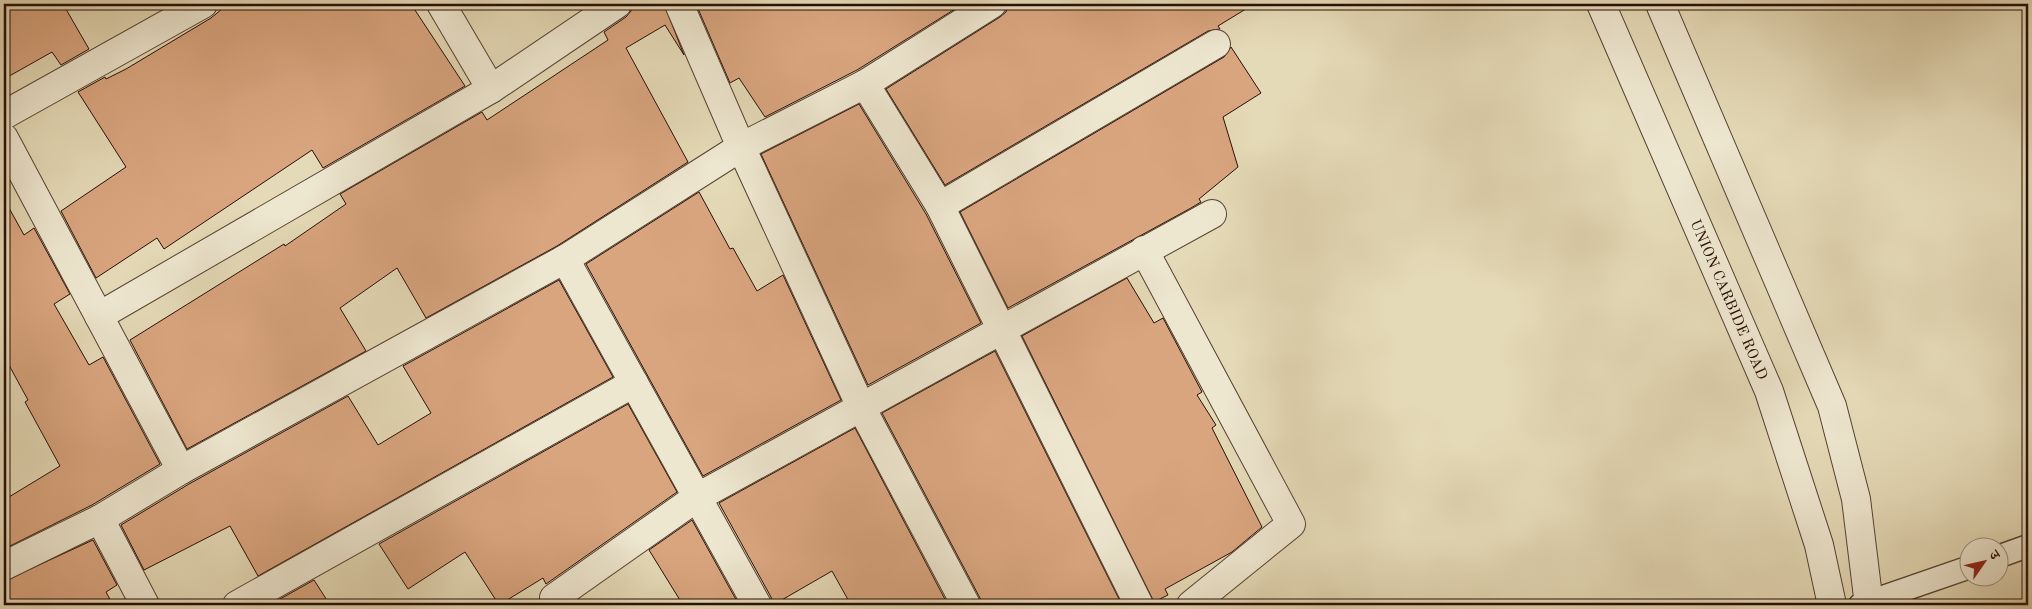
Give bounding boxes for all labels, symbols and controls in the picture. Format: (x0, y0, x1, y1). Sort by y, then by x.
street label: UNION CARBIDE ROAD (1687, 218, 1769, 382)
north arrow (1960, 536, 2010, 586)
text: उ (1986, 548, 2002, 563)

